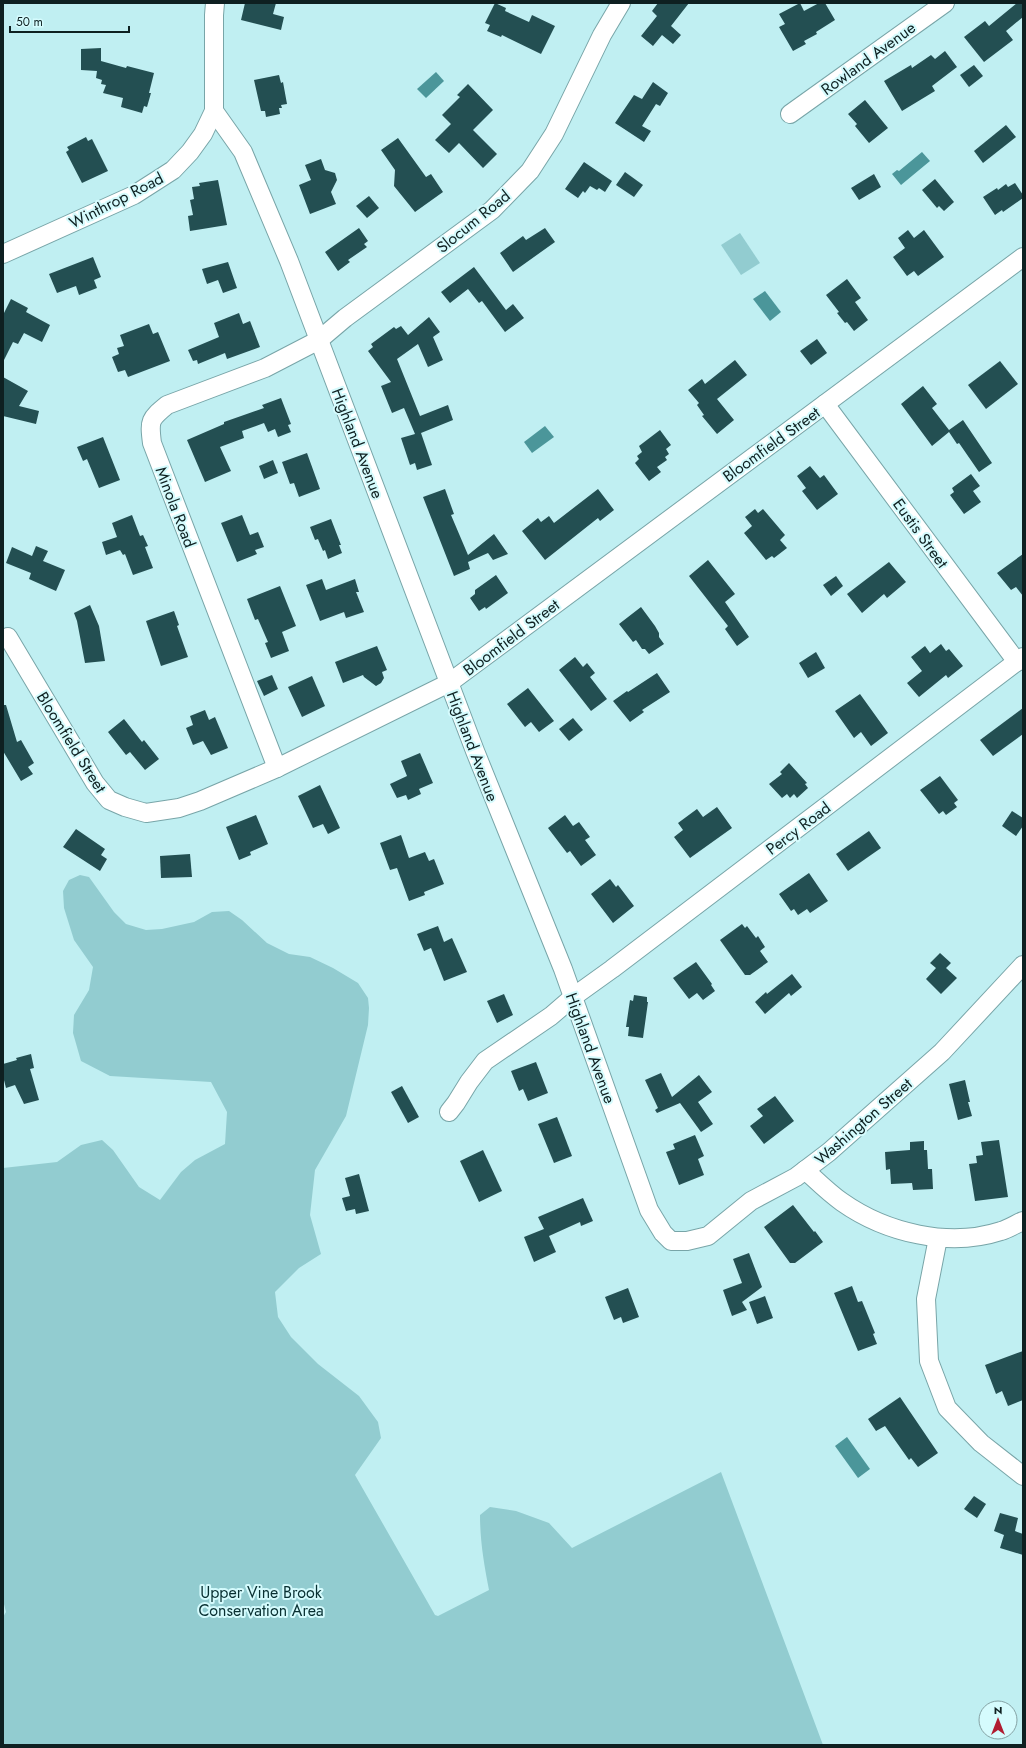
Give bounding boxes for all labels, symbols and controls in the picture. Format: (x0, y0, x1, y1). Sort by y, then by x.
scale bar (10, 8, 129, 34)
text: 50 m (16, 13, 43, 31)
street label: Rowland Avenue (816, 16, 920, 101)
street label: Winthrop Road (65, 167, 167, 234)
street label: Slocum Road (431, 184, 515, 258)
street label: Highland Avenue (326, 385, 389, 502)
street label: Bloomfield Street (718, 401, 825, 488)
street label: Minola Road (150, 463, 201, 551)
street label: Eustis Street (887, 494, 954, 573)
street label: Bloomfield Street (458, 593, 564, 681)
street label: Bloomfield Street (31, 687, 112, 797)
street label: Highland Avenue (441, 688, 504, 805)
street label: Percy Road (761, 796, 835, 860)
street label: Highland Avenue (560, 989, 621, 1107)
street label: Washington Street (810, 1072, 917, 1170)
park label: Upper Vine Brook Conservation Area (198, 1581, 324, 1622)
north arrow (978, 1700, 1018, 1740)
text: N (994, 1702, 1002, 1718)

